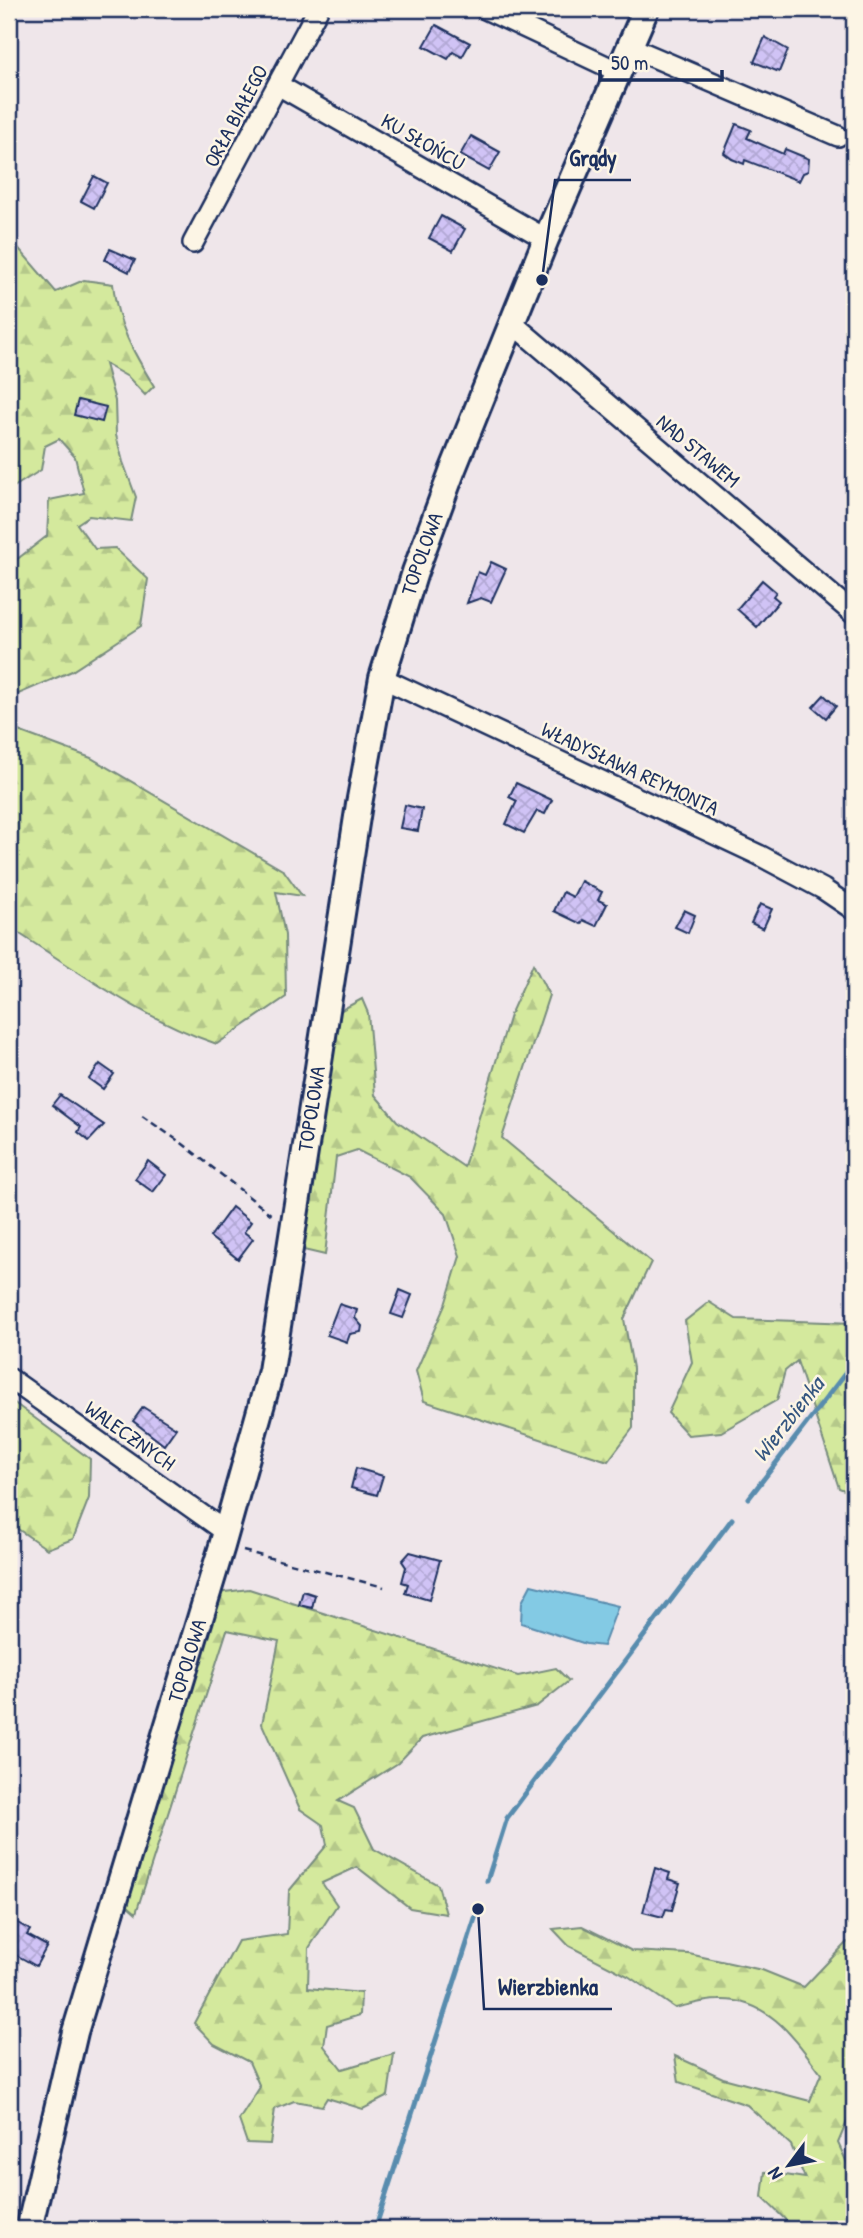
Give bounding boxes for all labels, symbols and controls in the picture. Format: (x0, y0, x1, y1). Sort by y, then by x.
scale bar (600, 38, 723, 82)
text: 50 m (611, 48, 648, 77)
street label: ORŁA BIAŁEGO (196, 59, 275, 172)
street label: KU SŁOŃCU (376, 106, 470, 177)
callout: Grądy (555, 136, 631, 180)
text: Grądy (569, 142, 617, 174)
street label: NAD STAWEM (650, 407, 746, 494)
street label: TOPOLOWA (394, 508, 450, 599)
street label: WŁADYSŁAWA REYMONTA (537, 715, 724, 822)
street label: TOPOLOWA (290, 1064, 332, 1154)
water label: Wierzbienka (745, 1368, 832, 1468)
street label: WALECZNYCH (79, 1394, 181, 1477)
street label: TOPOLOWA (160, 1615, 213, 1706)
callout: Wierzbienka (484, 1965, 612, 2009)
text: Wierzbienka (498, 1971, 598, 2002)
north arrow (754, 2130, 824, 2200)
text: N (761, 2163, 788, 2185)

